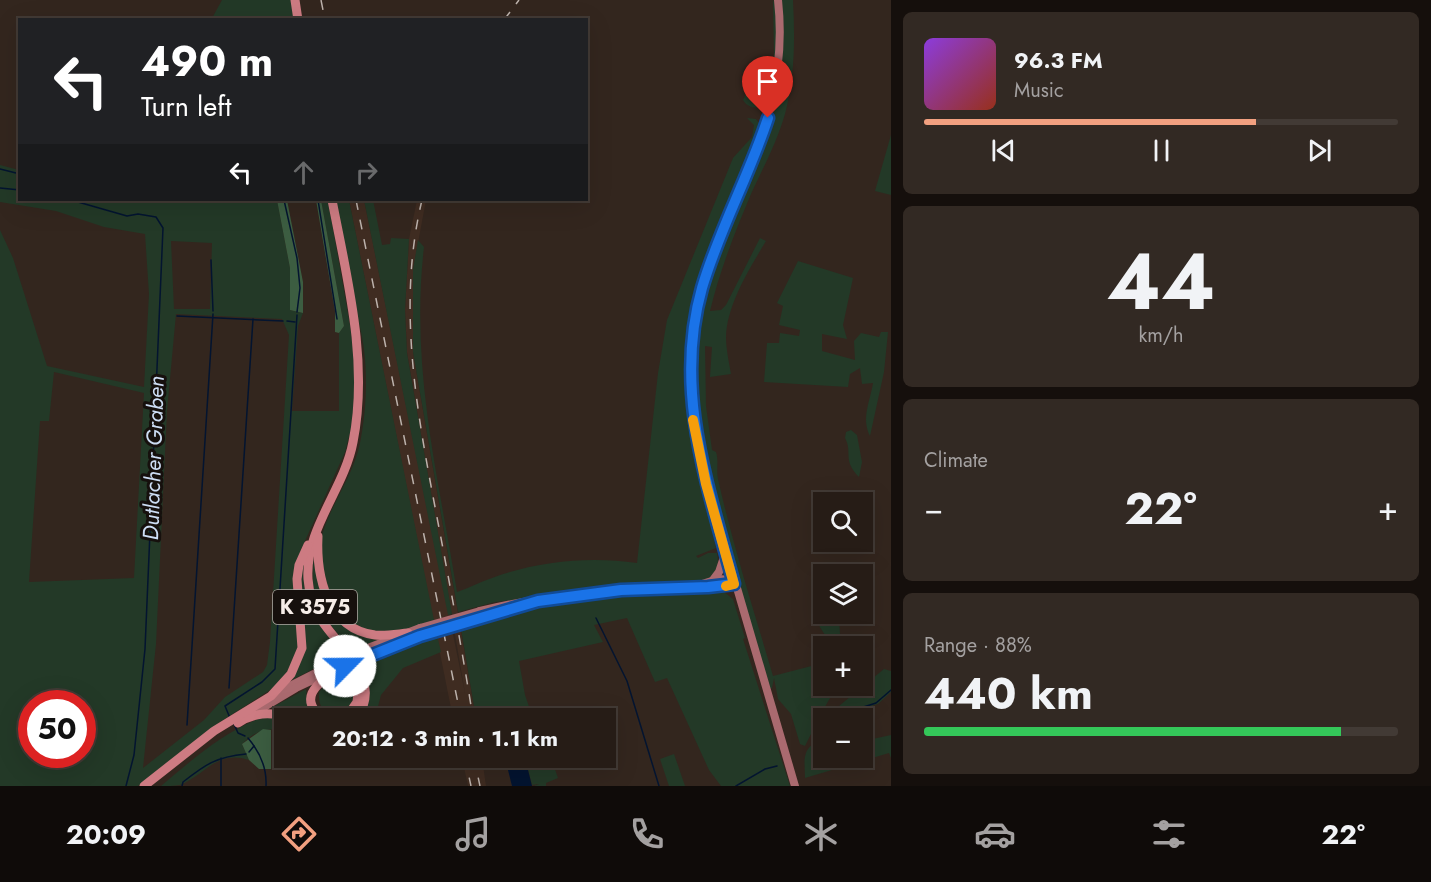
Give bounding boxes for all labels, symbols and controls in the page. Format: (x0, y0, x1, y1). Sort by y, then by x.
text: 490 m (141, 31, 273, 92)
icon: left (42, 42, 120, 120)
text: 96.3 FM (1014, 44, 1103, 76)
pin (742, 56, 793, 118)
icon: arrive (751, 65, 784, 98)
text: Music (1014, 76, 1064, 105)
text: Turn left (141, 87, 231, 126)
icon: previous (987, 134, 1020, 167)
icon: pause (1145, 134, 1178, 167)
icon: next (1303, 134, 1336, 167)
icon: left (224, 156, 257, 189)
icon: ahead (287, 156, 320, 189)
icon: right (350, 156, 383, 189)
text: 44 (1107, 226, 1215, 338)
text: km/h (1138, 321, 1184, 350)
water label: Dutlacher Graben (134, 375, 172, 541)
text: Climate (924, 446, 988, 475)
text: 22° (1124, 476, 1197, 541)
text: − (924, 485, 943, 532)
text: + (1378, 485, 1398, 532)
map controls (813, 492, 873, 768)
button: search (813, 492, 873, 552)
button: layers (813, 564, 873, 624)
road number: K 3575 (273, 590, 357, 624)
text: Range · 88% (924, 631, 1032, 660)
position arrow (313, 634, 377, 698)
button: + (813, 636, 873, 696)
text: 440 km (924, 661, 1093, 726)
speed limit sign: 50 (18, 690, 96, 768)
button: − (813, 708, 873, 768)
text: 20:12 · 3 min · 1.1 km (332, 722, 558, 754)
icon: directions (278, 813, 320, 855)
icon: music (452, 813, 494, 855)
icon: phone (626, 813, 668, 855)
icon: climate (800, 813, 842, 855)
icon: car (974, 813, 1016, 855)
icon: filters (1148, 813, 1190, 855)
text: 20:09 (66, 815, 146, 854)
text: 22° (1322, 815, 1365, 854)

